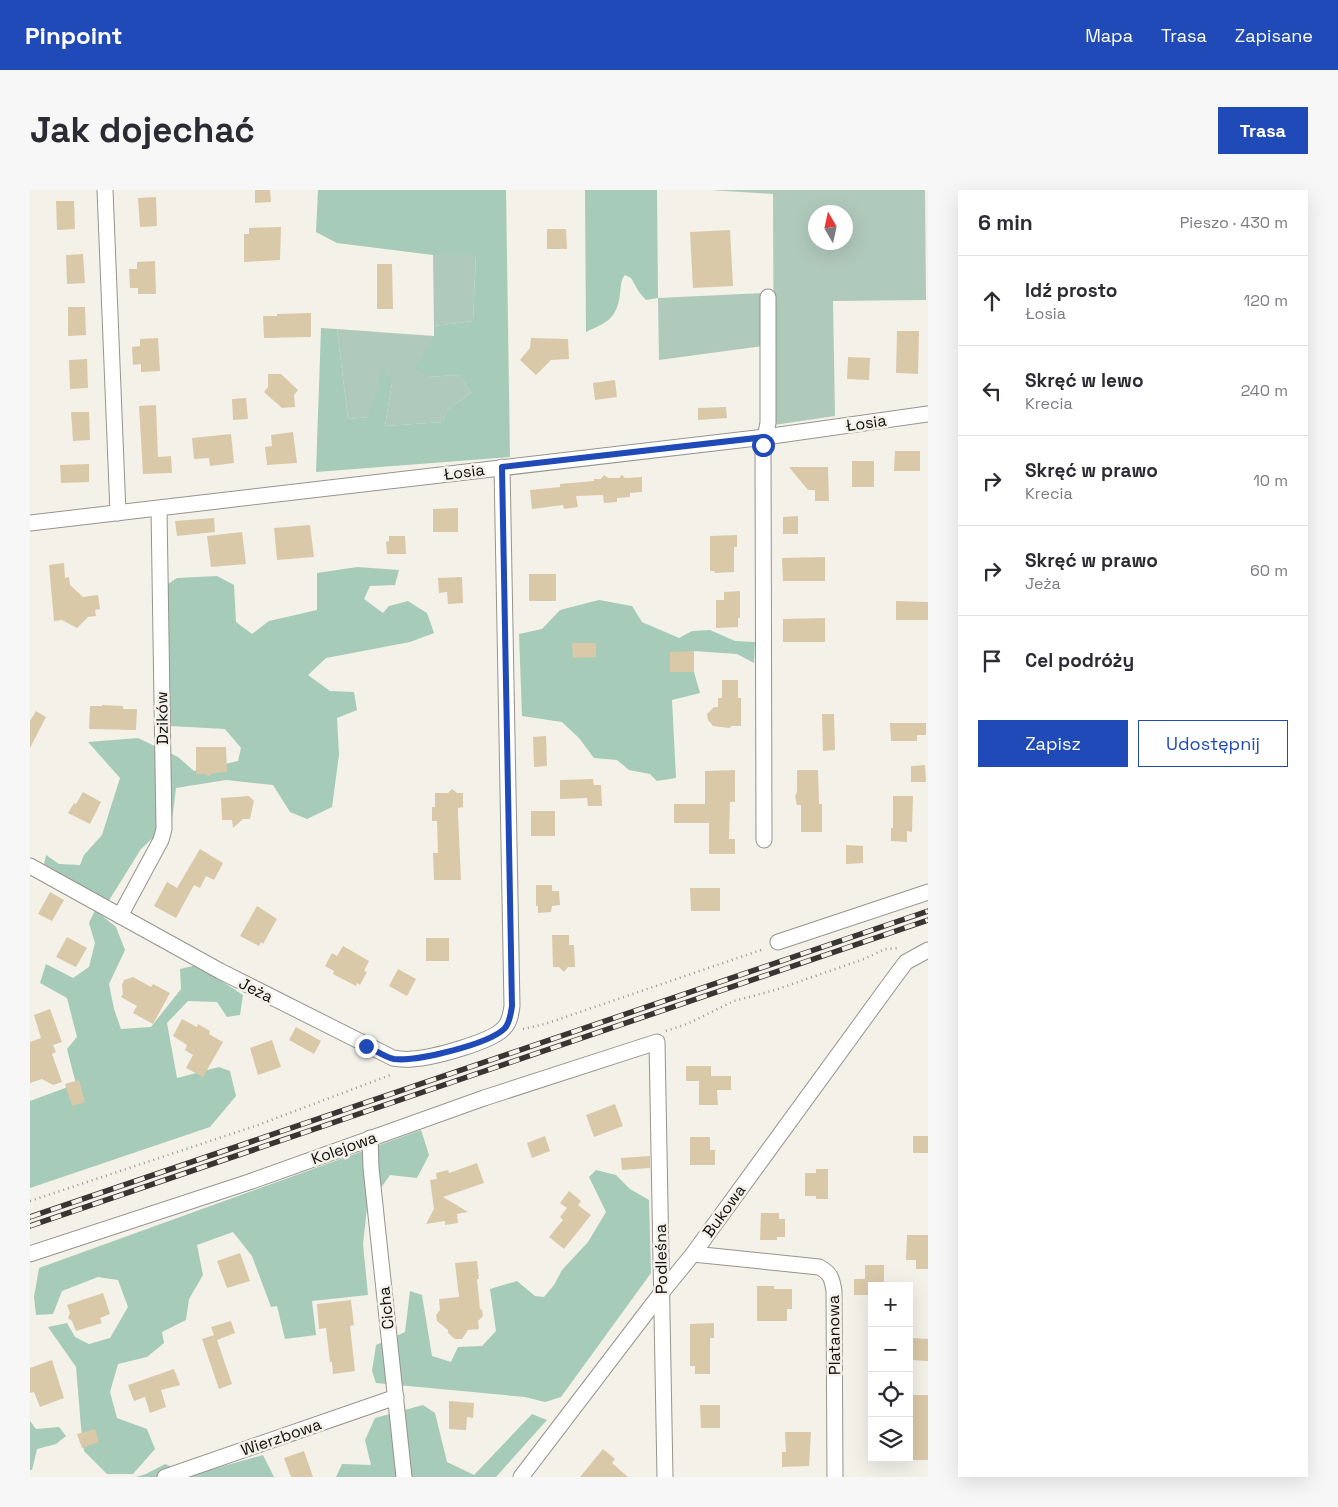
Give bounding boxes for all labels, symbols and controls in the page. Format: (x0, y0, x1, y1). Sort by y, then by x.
text: Pinpoint (25, 20, 122, 51)
text: Mapa (1085, 24, 1133, 47)
text: Trasa (1161, 24, 1207, 47)
text: Zapisane (1235, 24, 1313, 47)
button: Trasa (1218, 107, 1308, 154)
text: Jak dojechać (30, 108, 255, 152)
north arrow (808, 205, 853, 250)
text: 6 min (978, 209, 1033, 236)
text: Pieszo · 430 m (1180, 212, 1288, 233)
text: Idź prosto (1025, 278, 1117, 303)
icon: ahead (978, 287, 1006, 315)
text: 120 m (1244, 290, 1288, 311)
text: Łosia (1025, 303, 1066, 324)
text: Skręć w lewo (1025, 368, 1144, 393)
icon: left (978, 377, 1006, 405)
text: 240 m (1241, 380, 1288, 401)
text: Krecia (1025, 393, 1073, 414)
street label: Łosia (844, 410, 888, 436)
route start (752, 434, 775, 457)
text: Skręć w prawo (1025, 458, 1158, 483)
street label: Łosia (442, 459, 486, 485)
icon: right (978, 467, 1006, 495)
text: 10 m (1253, 470, 1288, 491)
text: Krecia (1025, 483, 1073, 504)
text: Skręć w prawo (1025, 548, 1158, 573)
icon: right (978, 557, 1006, 585)
text: 60 m (1250, 560, 1288, 581)
text: Jeża (1025, 573, 1061, 594)
icon: arrive (978, 647, 1006, 675)
text: Cel podróży (1025, 648, 1134, 673)
street label: Dzików (151, 691, 173, 745)
button: Zapisz (978, 720, 1128, 767)
button: Udostępnij (1138, 720, 1288, 767)
street label: Jeża (235, 973, 277, 1007)
route end (355, 1035, 378, 1058)
street label: Kolejowa (308, 1126, 380, 1170)
street label: Bukowa (698, 1180, 750, 1242)
street label: Podleśna (650, 1224, 672, 1294)
map controls (868, 1282, 913, 1462)
button: + (868, 1282, 913, 1327)
street label: Cicha (373, 1286, 399, 1330)
street label: Platanowa (823, 1295, 845, 1375)
button: − (868, 1327, 913, 1372)
button: locate (868, 1372, 913, 1417)
street label: Wierzbowa (238, 1413, 324, 1461)
button: layers (868, 1417, 913, 1462)

